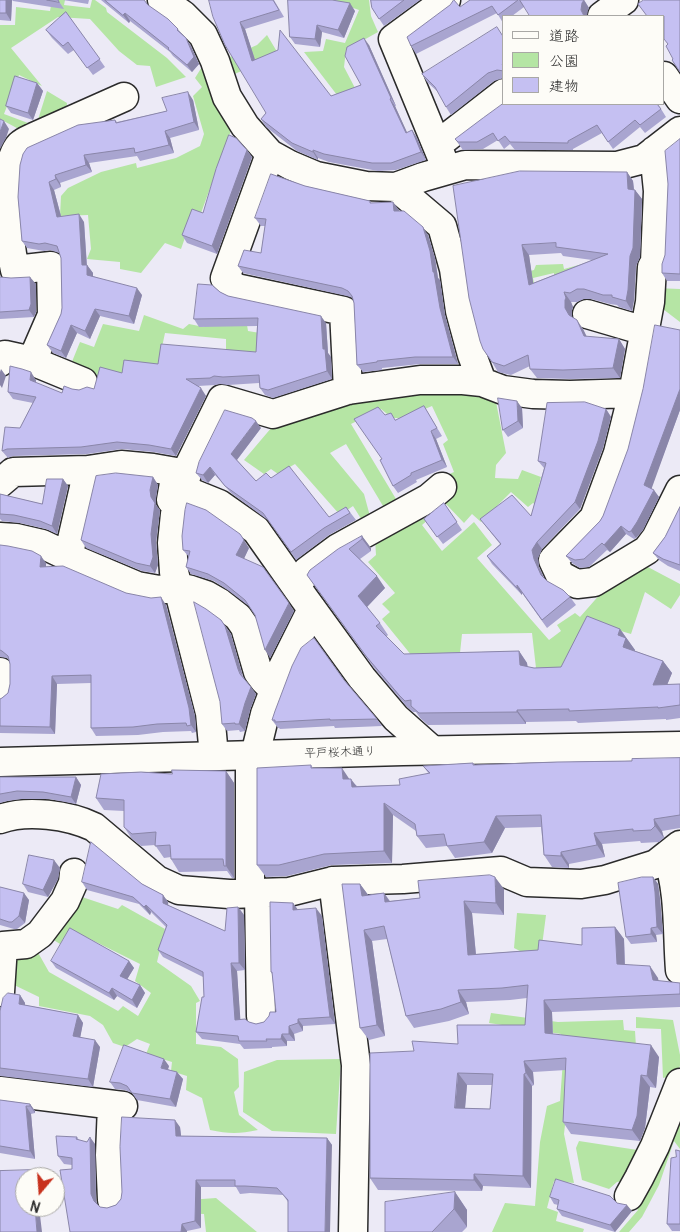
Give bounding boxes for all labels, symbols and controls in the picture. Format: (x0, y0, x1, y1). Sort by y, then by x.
legend (502, 15, 665, 105)
text: 道路 (549, 27, 579, 46)
text: 公園 (549, 52, 579, 71)
text: 建物 (549, 77, 579, 96)
street label: 平戸桜木通り (304, 745, 376, 761)
north arrow (15, 1167, 65, 1217)
text: N (28, 1196, 43, 1215)

